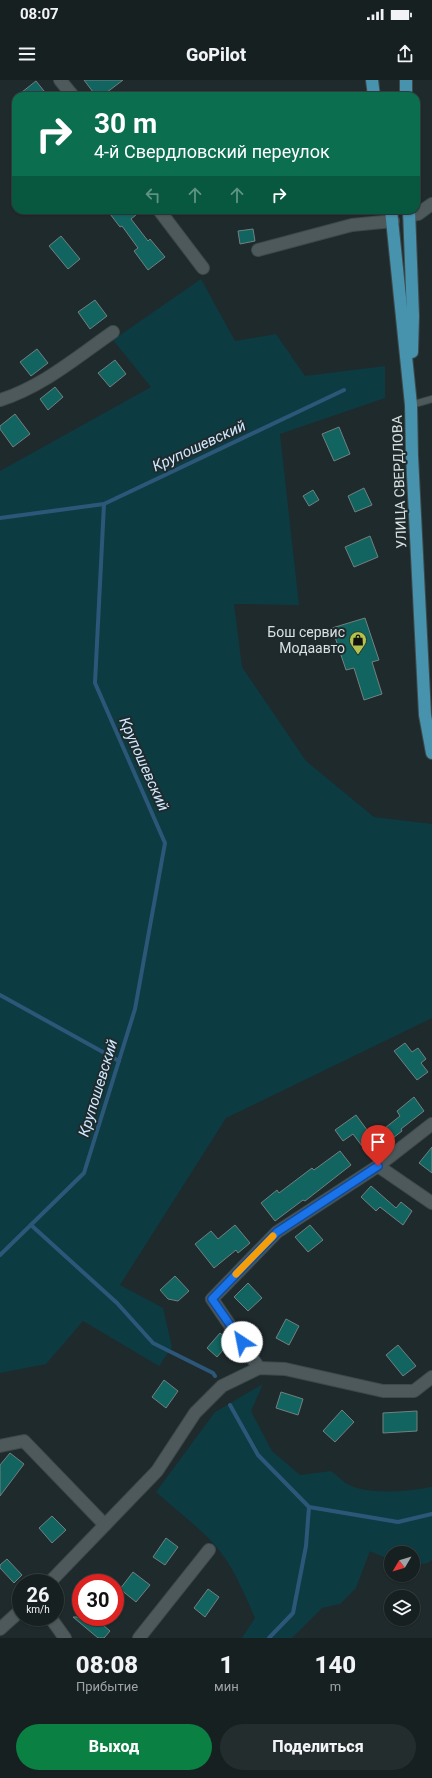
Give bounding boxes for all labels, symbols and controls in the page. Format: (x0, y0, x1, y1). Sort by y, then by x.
text: 08:07 (20, 5, 59, 23)
icon: menu (16, 43, 38, 65)
icon: share (394, 43, 416, 65)
text: GoPilot (186, 44, 246, 65)
text: 30 m (94, 107, 157, 140)
icon: right (28, 108, 80, 160)
text: 4-й Свердловский переулок (94, 141, 330, 162)
icon: left (142, 184, 164, 206)
icon: ahead (184, 184, 206, 206)
icon: ahead (226, 184, 248, 206)
icon: right (268, 184, 290, 206)
street label: УЛИЦА СВЕРДЛОВА (389, 415, 409, 549)
water label: Крупошевский (149, 417, 249, 475)
place label: Бош сервис Модаавто (267, 624, 345, 656)
shop icon: Бош сервис Модаавто (348, 630, 368, 655)
water label: Крупошевский (115, 714, 173, 814)
water label: Крупошевский (75, 1037, 121, 1139)
pin (361, 1125, 395, 1166)
icon: arrive (367, 1131, 389, 1153)
position arrow (221, 1321, 263, 1363)
north arrow (384, 1546, 420, 1582)
map controls (384, 1546, 420, 1626)
speed limit sign: 30 (72, 1574, 124, 1626)
text: 26 (27, 1583, 49, 1607)
button: layers (384, 1590, 420, 1626)
text: km/h (26, 1604, 50, 1615)
text: 08:08 (76, 1651, 138, 1679)
text: 1 (219, 1651, 233, 1679)
text: 140 (315, 1651, 356, 1679)
text: Прибытие (76, 1679, 138, 1694)
text: мин (214, 1679, 239, 1694)
text: m (330, 1679, 341, 1694)
button: Выход (16, 1724, 212, 1770)
button: Поделиться (220, 1724, 416, 1770)

